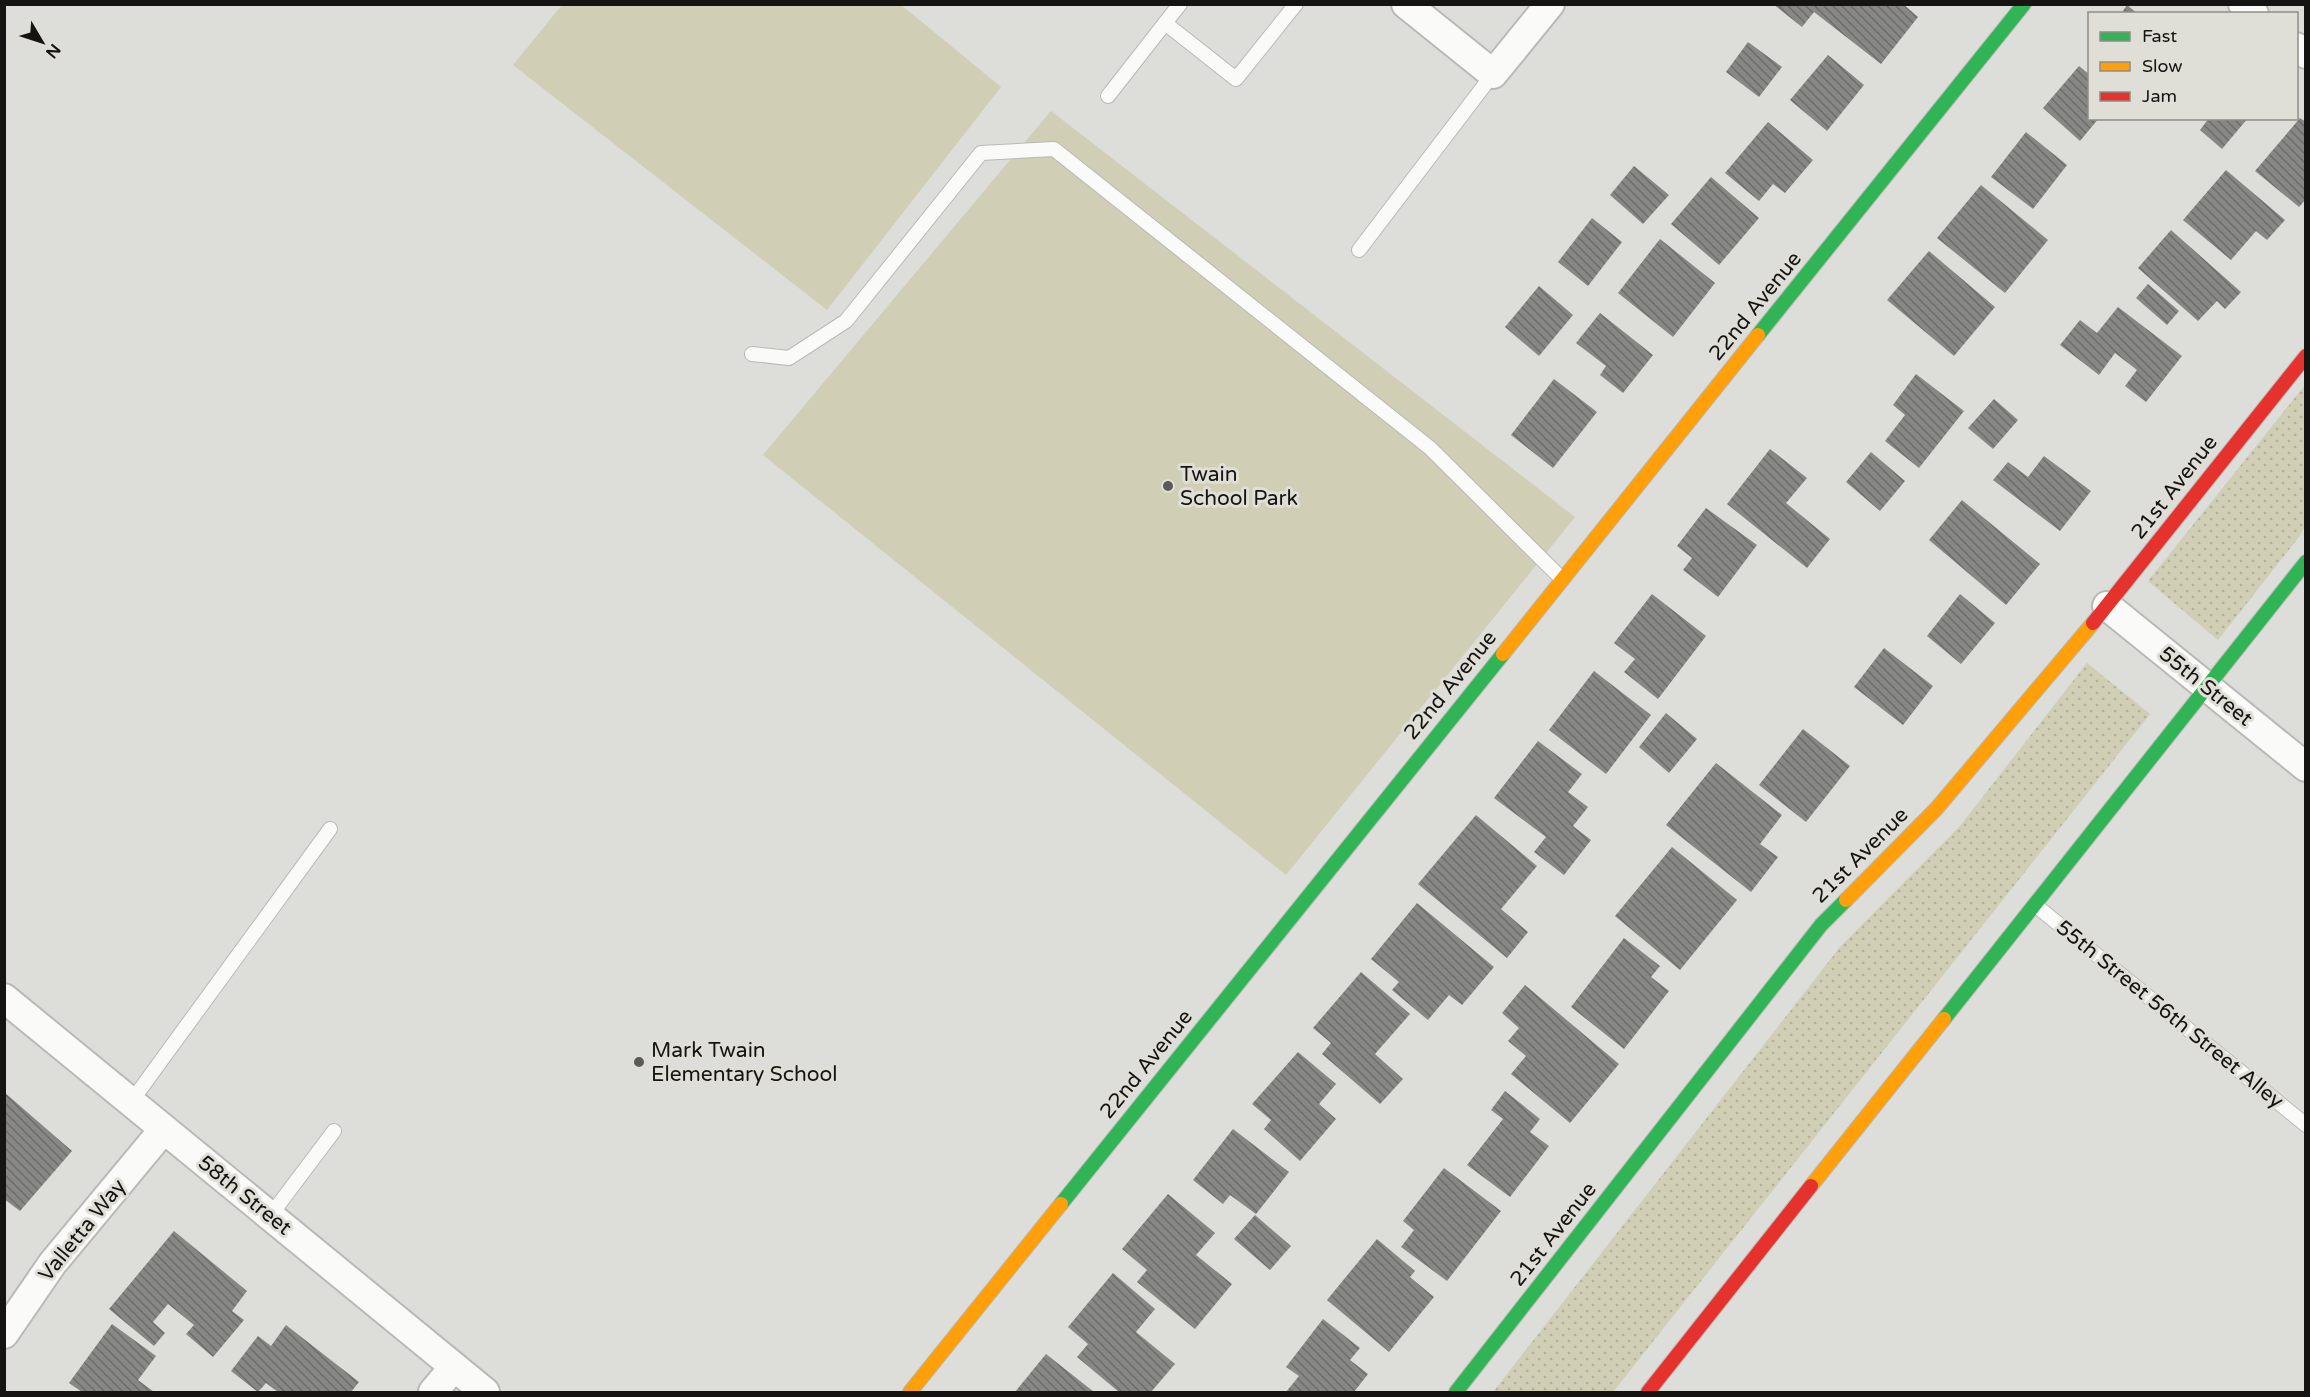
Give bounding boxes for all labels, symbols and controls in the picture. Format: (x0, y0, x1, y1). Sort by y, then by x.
north arrow (12, 12, 72, 72)
legend (2088, 12, 2298, 120)
text: Fast (2142, 25, 2177, 47)
text: N (41, 40, 65, 62)
text: Slow (2142, 55, 2183, 77)
text: Jam (2142, 85, 2177, 107)
street label: 22nd Avenue (1704, 247, 1807, 366)
street label: 21st Avenue (2126, 430, 2223, 544)
place label: Twain School Park (1180, 462, 1298, 511)
marker: Twain School Park (1161, 479, 1175, 493)
street label: 22nd Avenue (1399, 626, 1502, 745)
street label: 55th Street (2154, 641, 2257, 732)
street label: 21st Avenue (1807, 802, 1913, 908)
street label: 55th Street 56th Street Alley (2051, 915, 2288, 1114)
street label: 22nd Avenue (1095, 1005, 1198, 1124)
place label: Mark Twain Elementary School (651, 1038, 838, 1087)
marker: Mark Twain Elementary School (632, 1055, 646, 1069)
street label: 58th Street (193, 1150, 296, 1241)
street label: Valletta Way (34, 1174, 131, 1286)
street label: 21st Avenue (1505, 1177, 1602, 1291)

